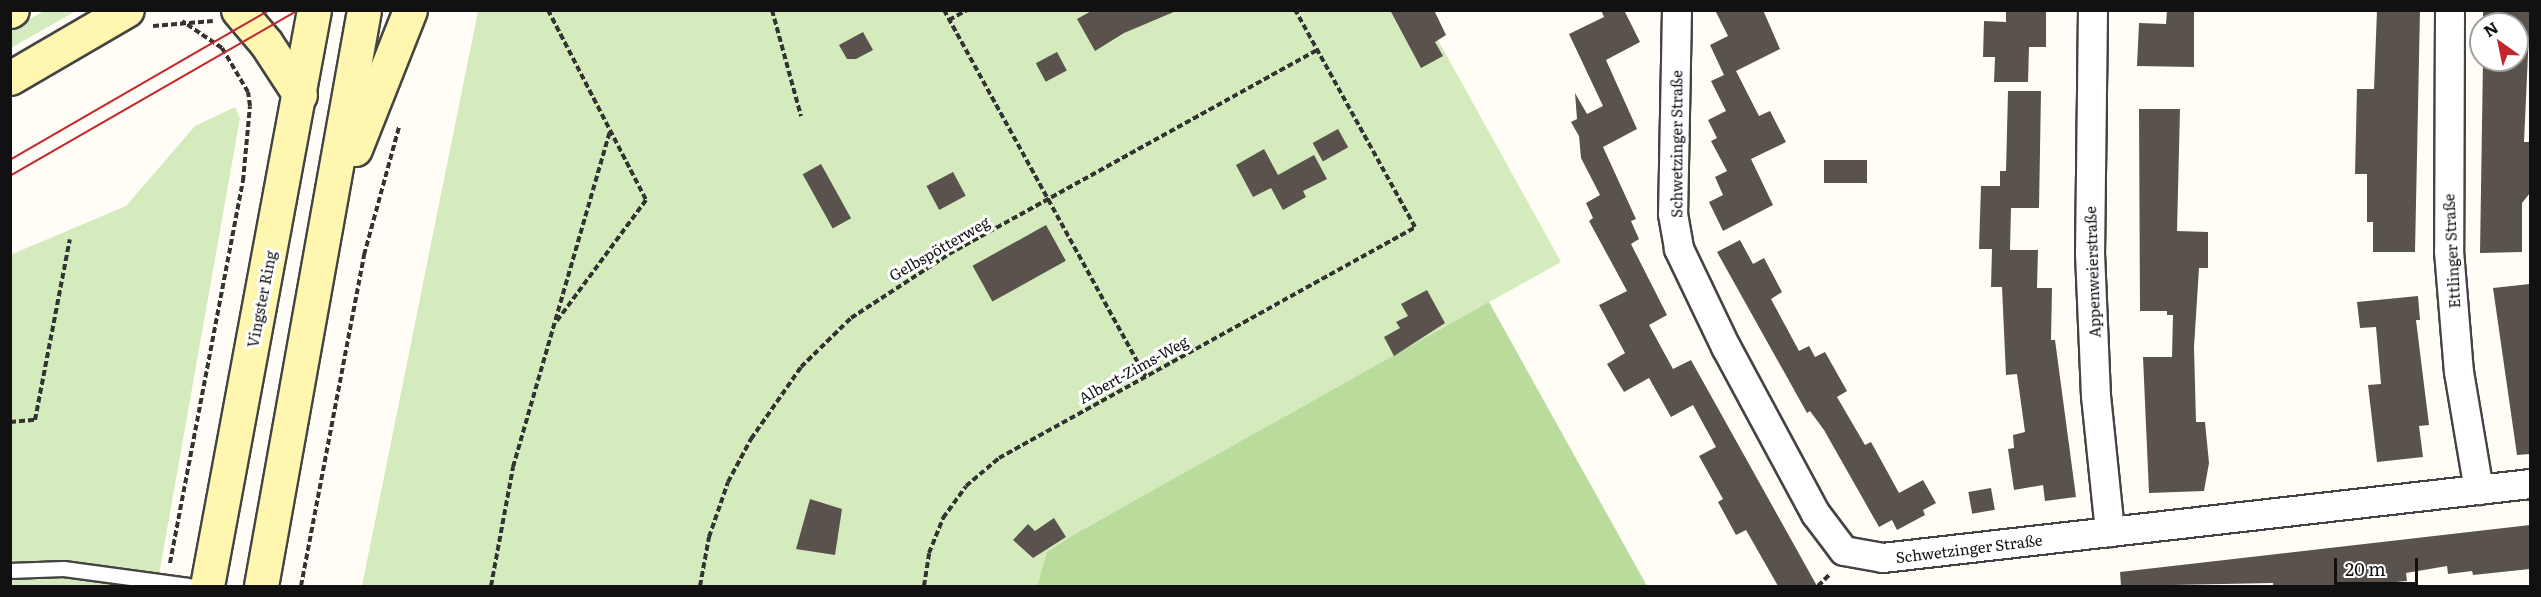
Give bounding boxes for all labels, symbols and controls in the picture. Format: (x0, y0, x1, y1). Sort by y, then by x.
north arrow (2469, 12, 2529, 72)
text: N (2478, 15, 2502, 42)
street label: Schwetzinger Straße (1667, 70, 1685, 218)
street label: Ettlinger Straße (2439, 193, 2463, 309)
street label: Appenweierstraße (2081, 206, 2103, 338)
street label: Gelbspötterweg (886, 212, 992, 284)
street label: Vingster Ring (243, 249, 279, 349)
street label: Albert-Zims-Weg (1075, 331, 1191, 407)
street label: Schwetzinger Straße (1895, 530, 2043, 566)
scale bar (2337, 546, 2421, 584)
text: 20 m (2345, 555, 2386, 582)

